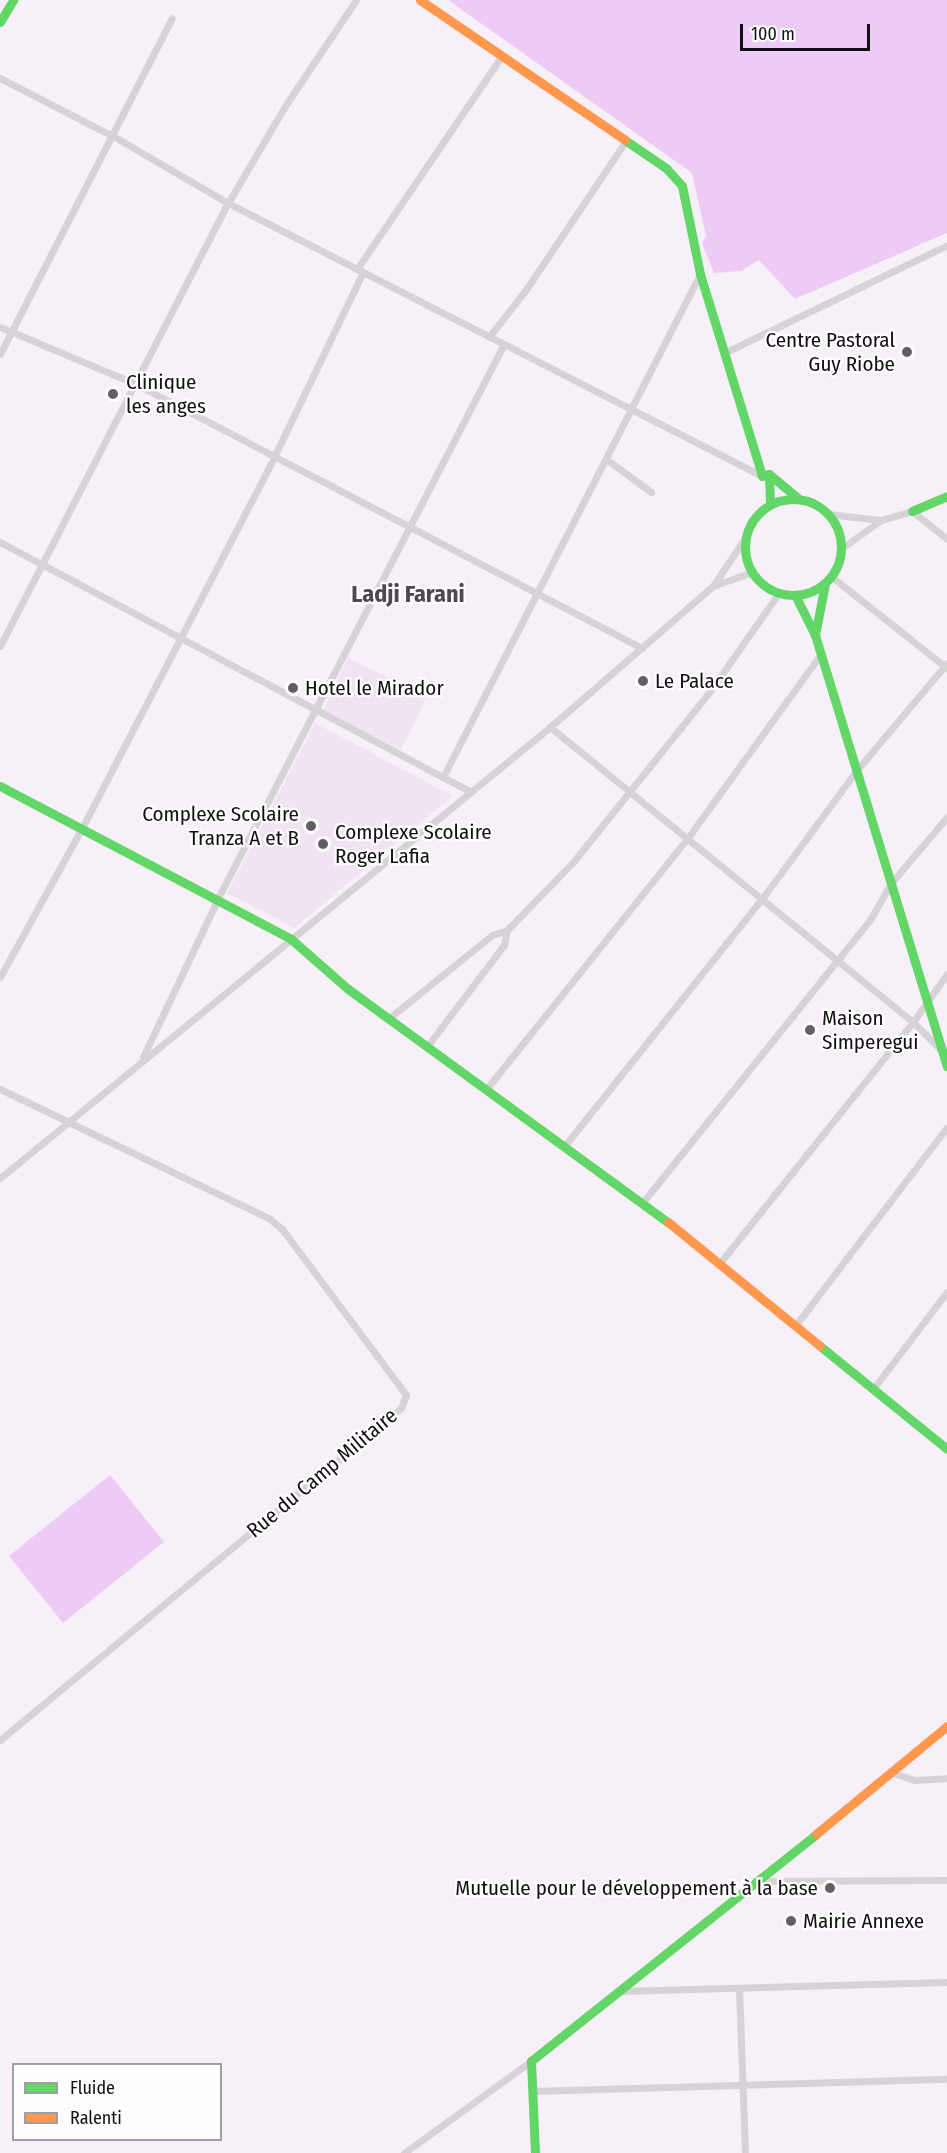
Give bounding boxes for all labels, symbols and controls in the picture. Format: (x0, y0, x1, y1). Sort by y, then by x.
scale bar (743, 12, 874, 50)
text: 100 m (751, 23, 795, 45)
place label: Centre Pastoral Guy Riobe (765, 327, 895, 377)
marker: Centre Pastoral Guy Riobe (900, 345, 914, 359)
place label: Clinique les anges (126, 369, 206, 419)
marker: Clinique les anges (104, 385, 122, 403)
district label: Ladji Farani (351, 581, 465, 609)
place label: Le Palace (655, 668, 734, 694)
marker: Le Palace (636, 674, 650, 688)
place label: Hotel le Mirador (305, 675, 444, 701)
marker: Hotel le Mirador (286, 681, 300, 695)
place label: Complexe Scolaire Tranza A et B (142, 801, 299, 851)
marker: Complexe Scolaire Tranza A et B (304, 819, 318, 833)
place label: Complexe Scolaire Roger Lafia (335, 819, 492, 869)
marker: Complexe Scolaire Roger Lafia (316, 837, 330, 851)
place label: Maison Simperegui (822, 1005, 918, 1055)
marker: Maison Simperegui (803, 1023, 817, 1037)
street label: Rue du Camp Militaire (242, 1403, 402, 1543)
place label: Mutuelle pour le développement à la base (455, 1875, 818, 1901)
marker: Mutuelle pour le développement à la base (823, 1881, 837, 1895)
place label: Mairie Annexe (803, 1908, 924, 1934)
marker: Mairie Annexe (784, 1914, 798, 1928)
legend (12, 2063, 222, 2141)
text: Fluide (70, 2077, 115, 2099)
text: Ralenti (70, 2107, 122, 2129)

